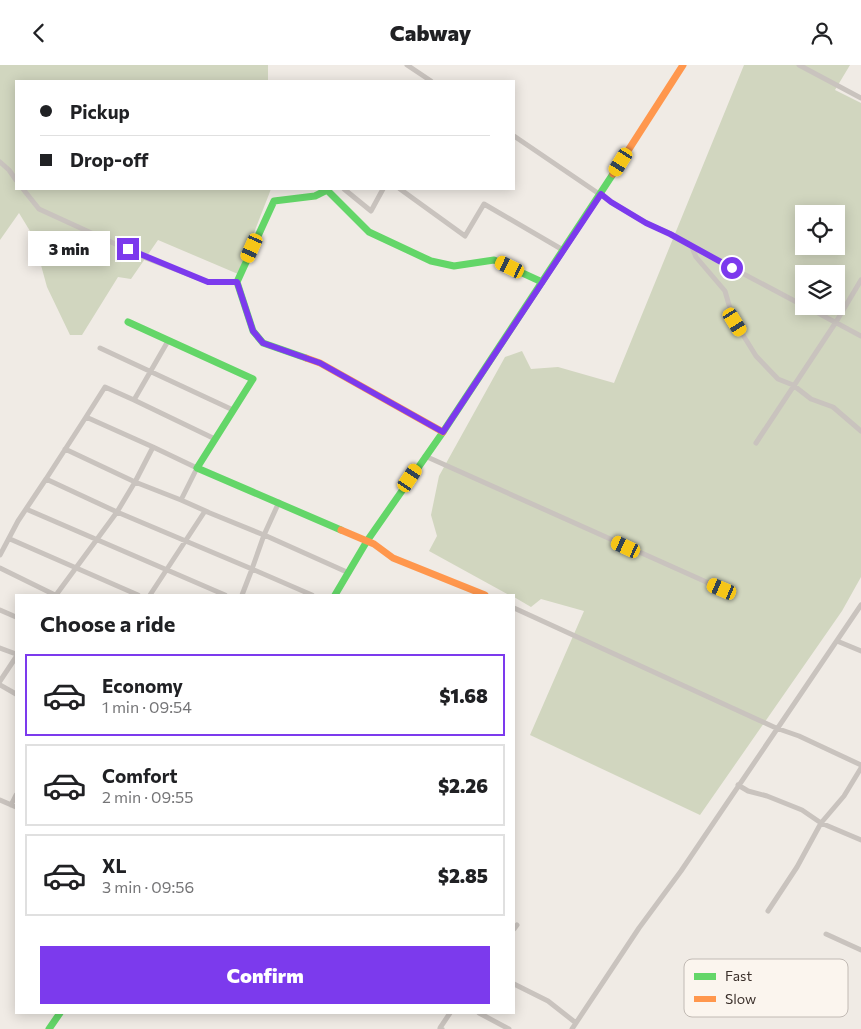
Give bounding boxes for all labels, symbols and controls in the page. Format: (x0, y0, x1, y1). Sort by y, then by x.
icon: back (25, 19, 53, 47)
text: Cabway (390, 19, 471, 46)
icon: person (808, 19, 836, 47)
text: Pickup (70, 100, 130, 123)
car (606, 145, 635, 179)
text: Drop-off (70, 148, 149, 171)
map controls (795, 205, 845, 315)
button: locate (795, 205, 845, 255)
callout: 3 min (28, 231, 110, 267)
car (239, 231, 264, 265)
route end (117, 238, 139, 260)
text: 3 min (49, 239, 89, 258)
car (493, 254, 526, 280)
route start (721, 257, 743, 279)
button: layers (795, 265, 845, 315)
car (720, 305, 749, 339)
car (395, 461, 424, 495)
car (609, 534, 642, 560)
car (705, 576, 738, 602)
text: Choose a ride (40, 610, 175, 637)
icon: car (42, 673, 87, 718)
text: Economy (102, 674, 183, 697)
text: $1.68 (439, 684, 488, 707)
text: 1 min · 09:54 (102, 697, 192, 716)
icon: car (42, 763, 87, 808)
text: Comfort (102, 764, 178, 787)
text: $2.26 (438, 774, 488, 797)
text: 2 min · 09:55 (102, 787, 193, 806)
icon: car (42, 853, 87, 898)
text: XL (102, 854, 127, 877)
text: $2.85 (438, 864, 488, 887)
text: 3 min · 09:56 (102, 877, 194, 896)
button: Confirm (40, 946, 490, 1004)
legend (684, 959, 848, 1017)
text: Fast (725, 967, 752, 984)
text: Slow (725, 990, 756, 1007)

